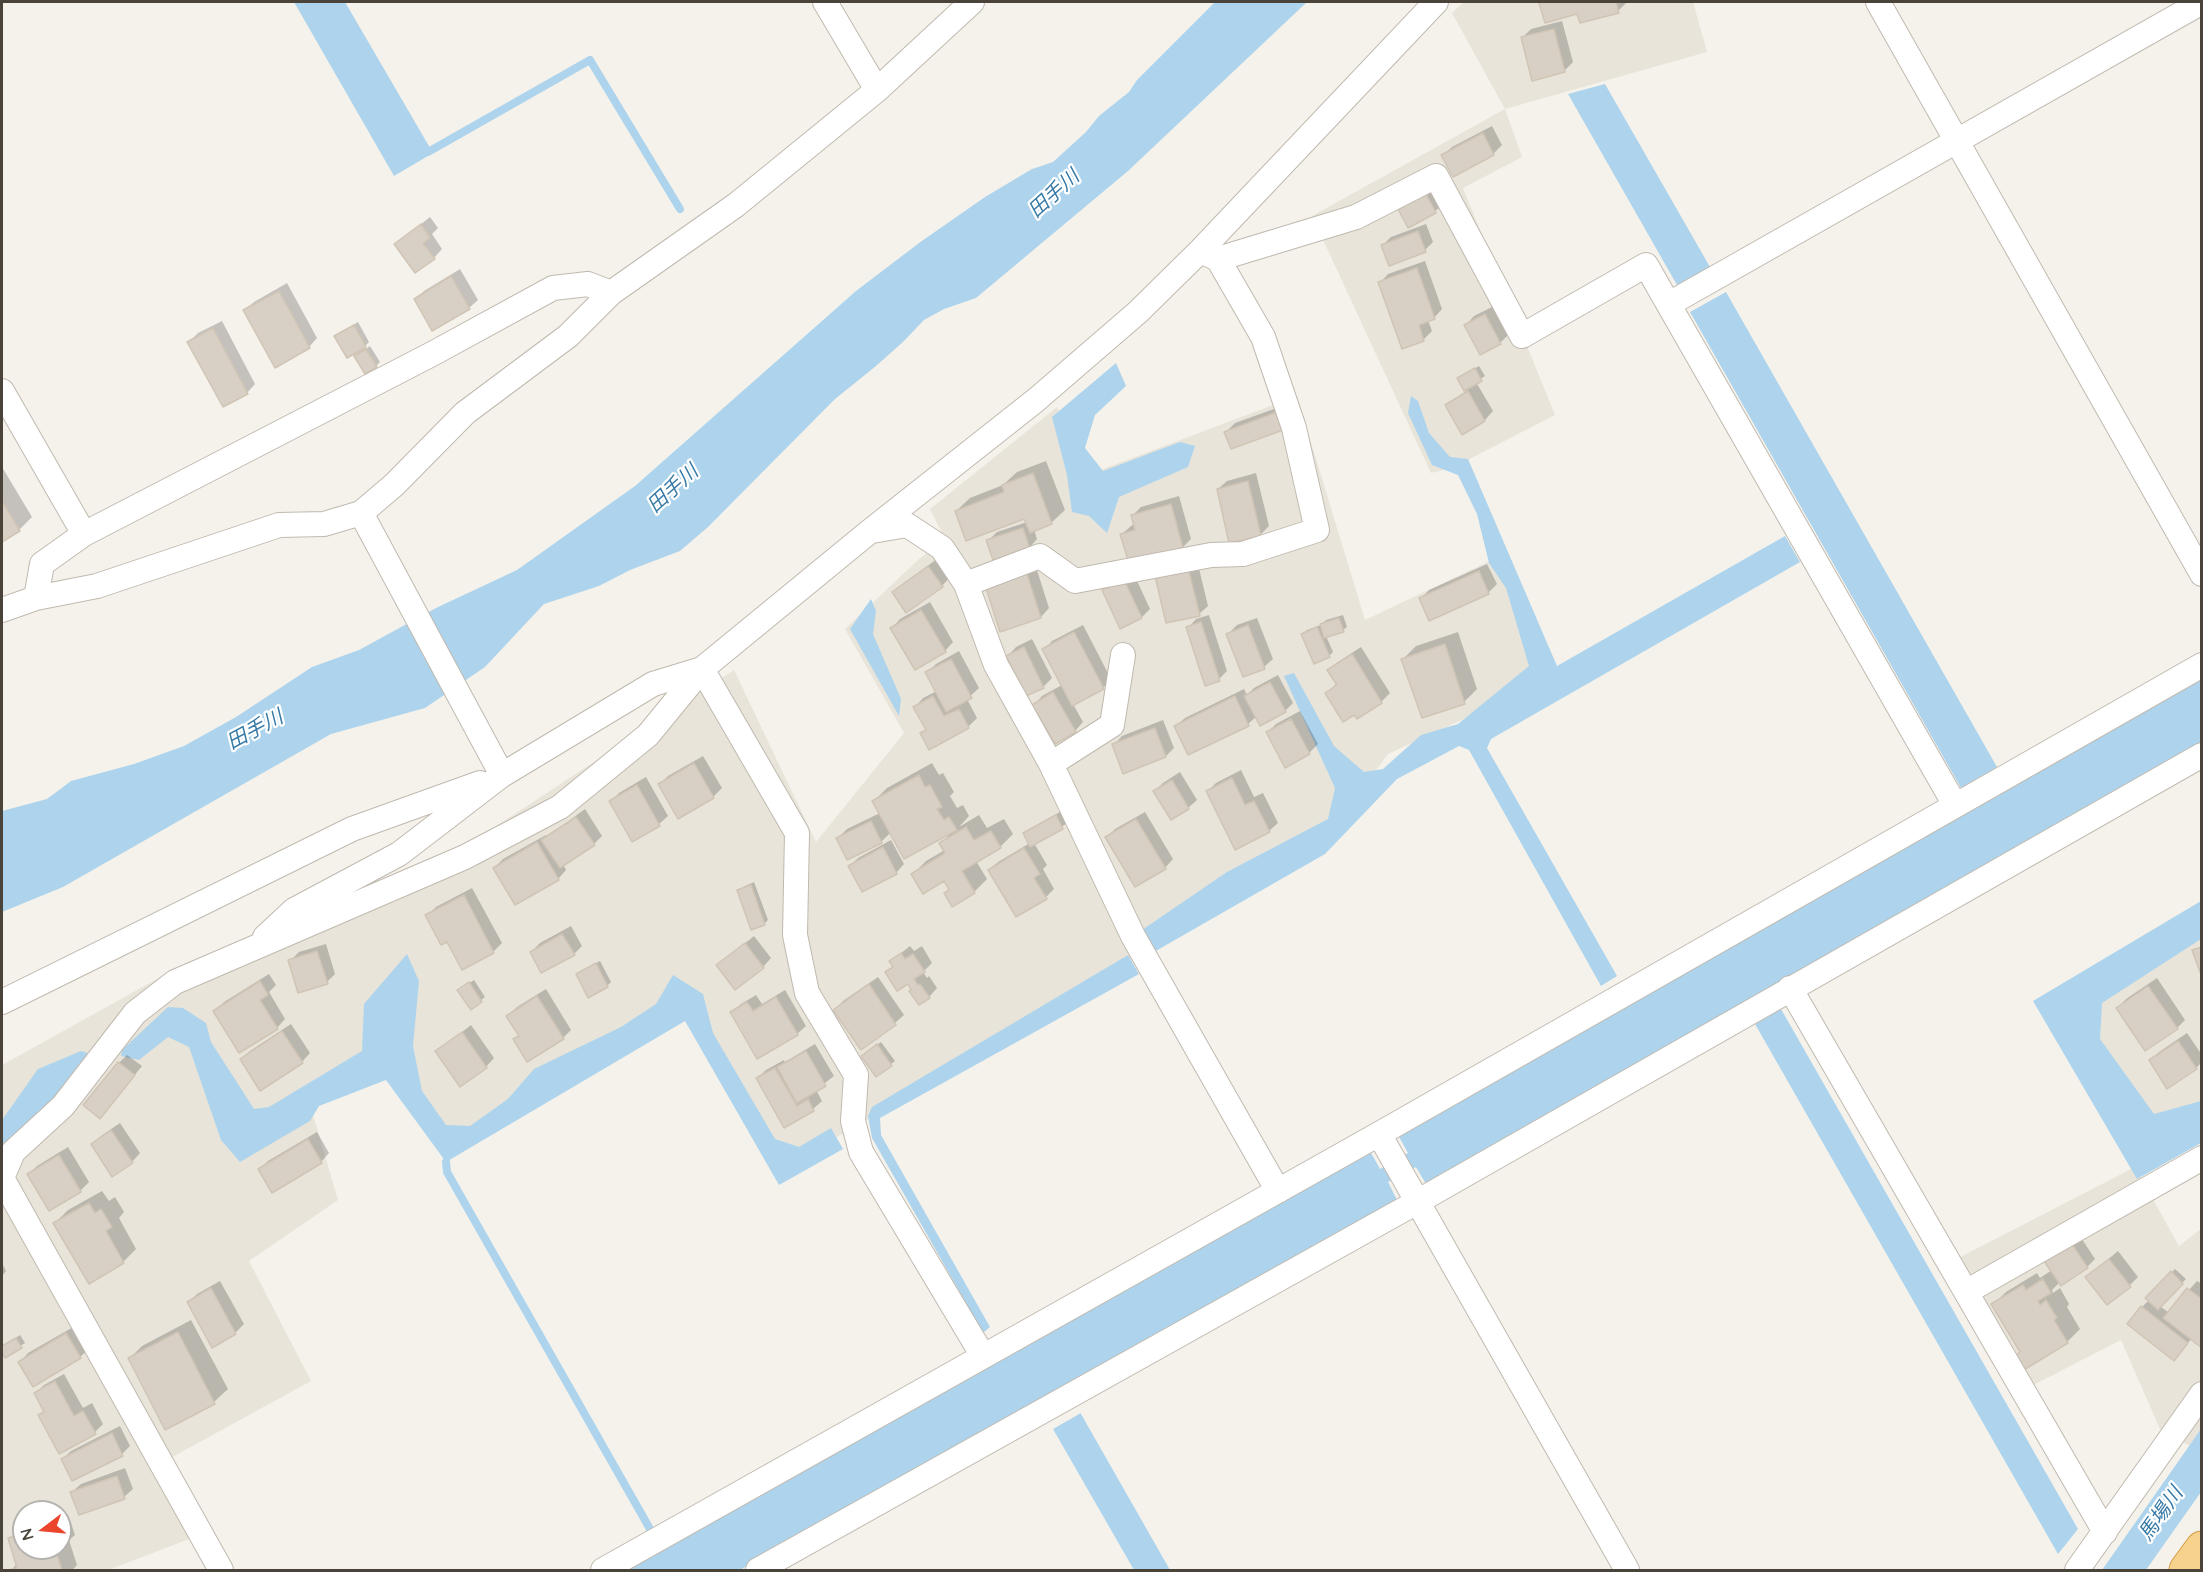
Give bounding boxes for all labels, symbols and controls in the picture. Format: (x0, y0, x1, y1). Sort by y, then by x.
water label: 田手川 (1024, 165, 1084, 223)
water label: 田手川 (643, 460, 703, 518)
water label: 田手川 (223, 705, 287, 755)
water label: 馬場川 (2134, 1483, 2188, 1545)
north arrow (12, 1500, 72, 1560)
text: N (15, 1526, 38, 1543)

